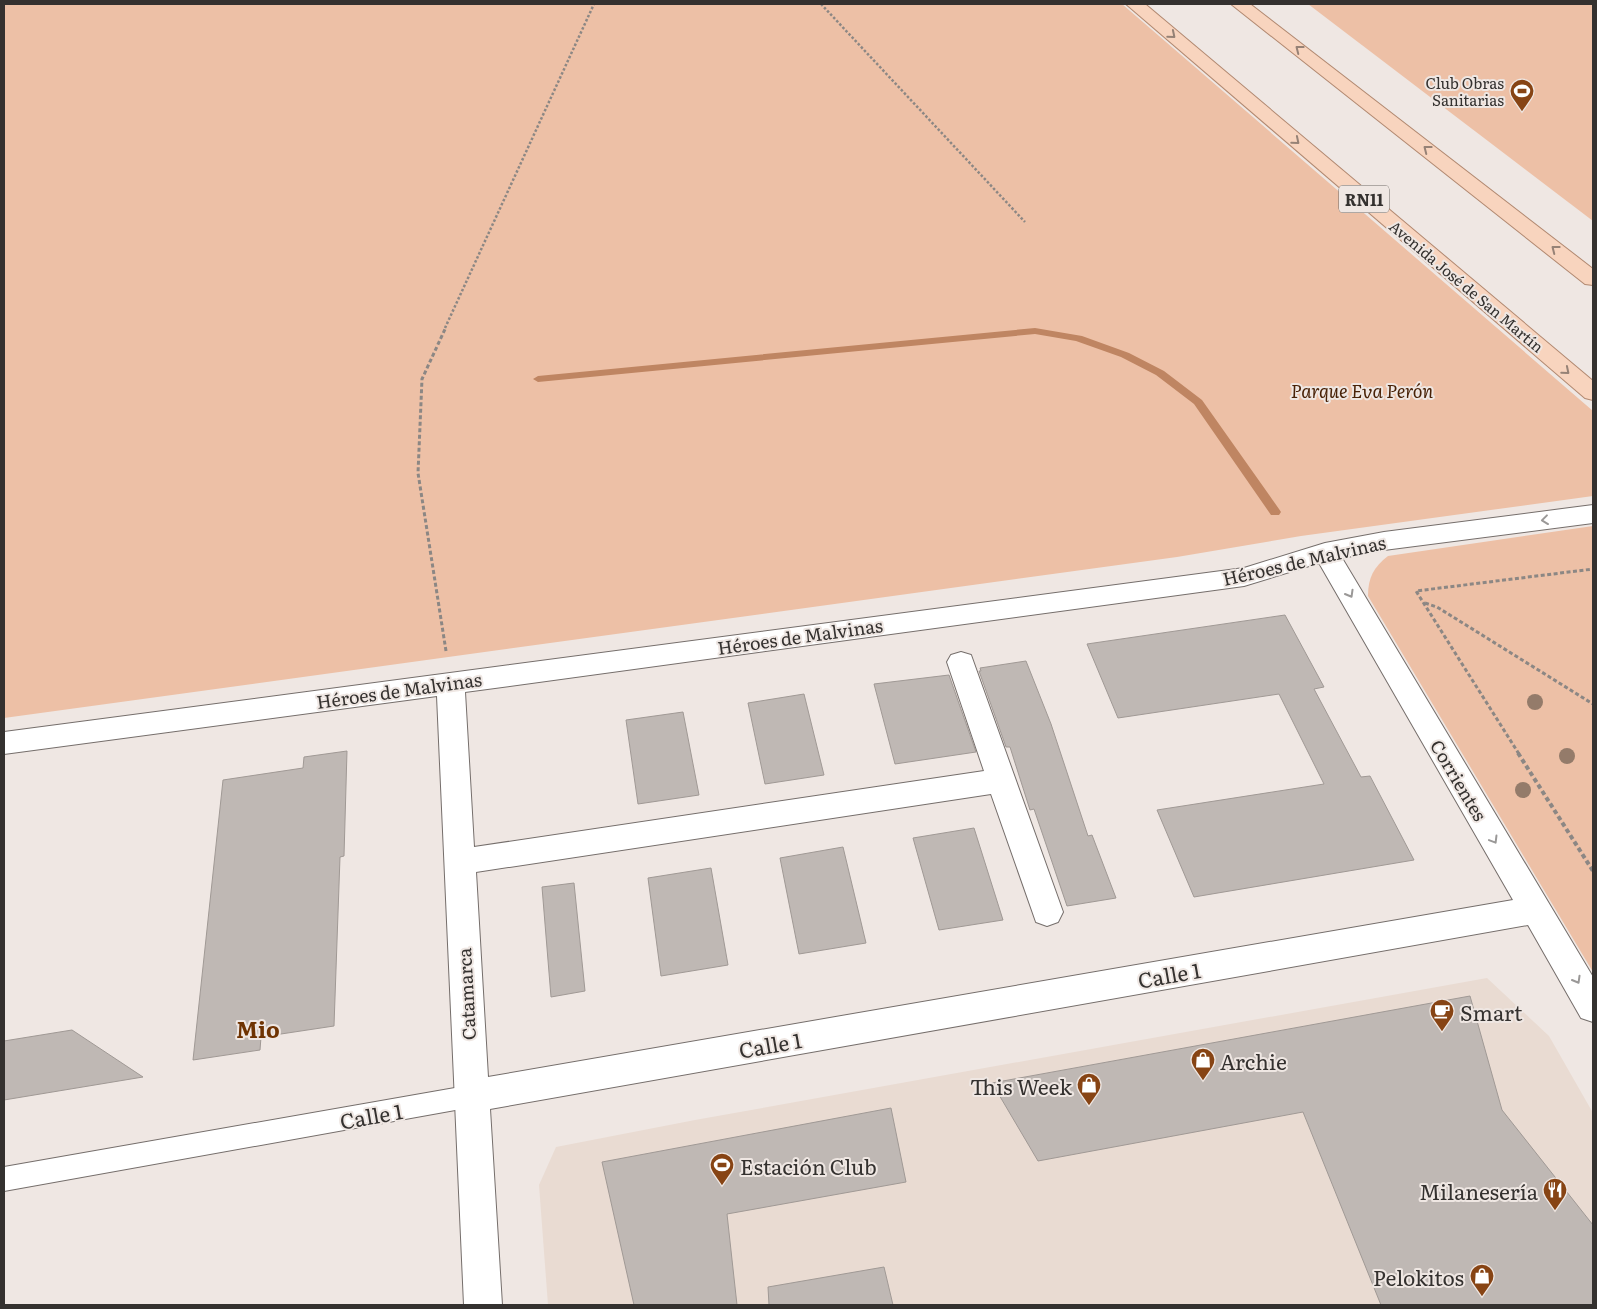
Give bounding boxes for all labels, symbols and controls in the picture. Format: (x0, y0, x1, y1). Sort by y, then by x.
one-way arrow (1166, 30, 1175, 38)
one-way arrow (1296, 47, 1305, 55)
place label: Club Obras Sanitarias (1425, 71, 1504, 111)
sports icon: Club Obras Sanitarias (1509, 78, 1535, 112)
one-way arrow (1290, 135, 1299, 143)
one-way arrow (1424, 147, 1433, 155)
road number: RN11 (1339, 185, 1389, 212)
street label: Avenida José de San Martín (1385, 214, 1549, 358)
one-way arrow (1552, 247, 1561, 255)
one-way arrow (1561, 365, 1570, 374)
park label: Parque Eva Perón (1291, 377, 1434, 404)
one-way arrow (1541, 514, 1549, 525)
street label: Héroes de Malvinas (1220, 528, 1388, 592)
one-way arrow (1343, 589, 1353, 598)
street label: Héroes de Malvinas (716, 611, 884, 661)
street label: Héroes de Malvinas (315, 665, 483, 715)
street label: Corrientes (1424, 734, 1494, 826)
one-way arrow (1488, 834, 1498, 843)
street label: Catamarca (450, 947, 482, 1041)
street label: Calle 1 (1135, 953, 1203, 995)
one-way arrow (1571, 974, 1581, 983)
place label: Smart (1460, 996, 1523, 1027)
cafe icon: Smart (1429, 998, 1455, 1032)
district label: Mio (236, 1012, 280, 1045)
street label: Calle 1 (736, 1023, 804, 1065)
place label: Archie (1220, 1045, 1287, 1076)
shop icon: Archie (1190, 1047, 1216, 1081)
place label: This Week (970, 1070, 1072, 1101)
shop icon: This Week (1076, 1072, 1102, 1106)
street label: Calle 1 (337, 1094, 405, 1136)
place label: Estación Club (740, 1150, 877, 1181)
sports icon: Estación Club (709, 1152, 735, 1186)
place label: Milanesería (1419, 1175, 1539, 1206)
restaurant icon: Milanesería (1542, 1177, 1568, 1211)
place label: Pelokitos (1373, 1261, 1464, 1292)
shop icon: Pelokitos (1469, 1263, 1495, 1297)

